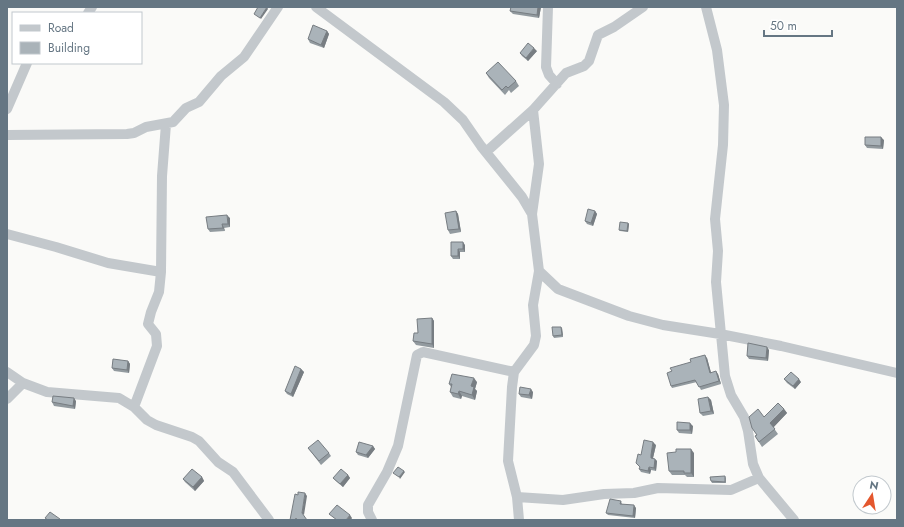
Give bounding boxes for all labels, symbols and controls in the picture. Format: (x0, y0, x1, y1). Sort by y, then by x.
legend (12, 12, 142, 64)
scale bar (764, 12, 832, 38)
text: 50 m (770, 17, 797, 35)
text: Road (48, 19, 74, 37)
text: Building (48, 39, 90, 57)
north arrow (852, 475, 892, 515)
text: N (868, 476, 880, 494)

